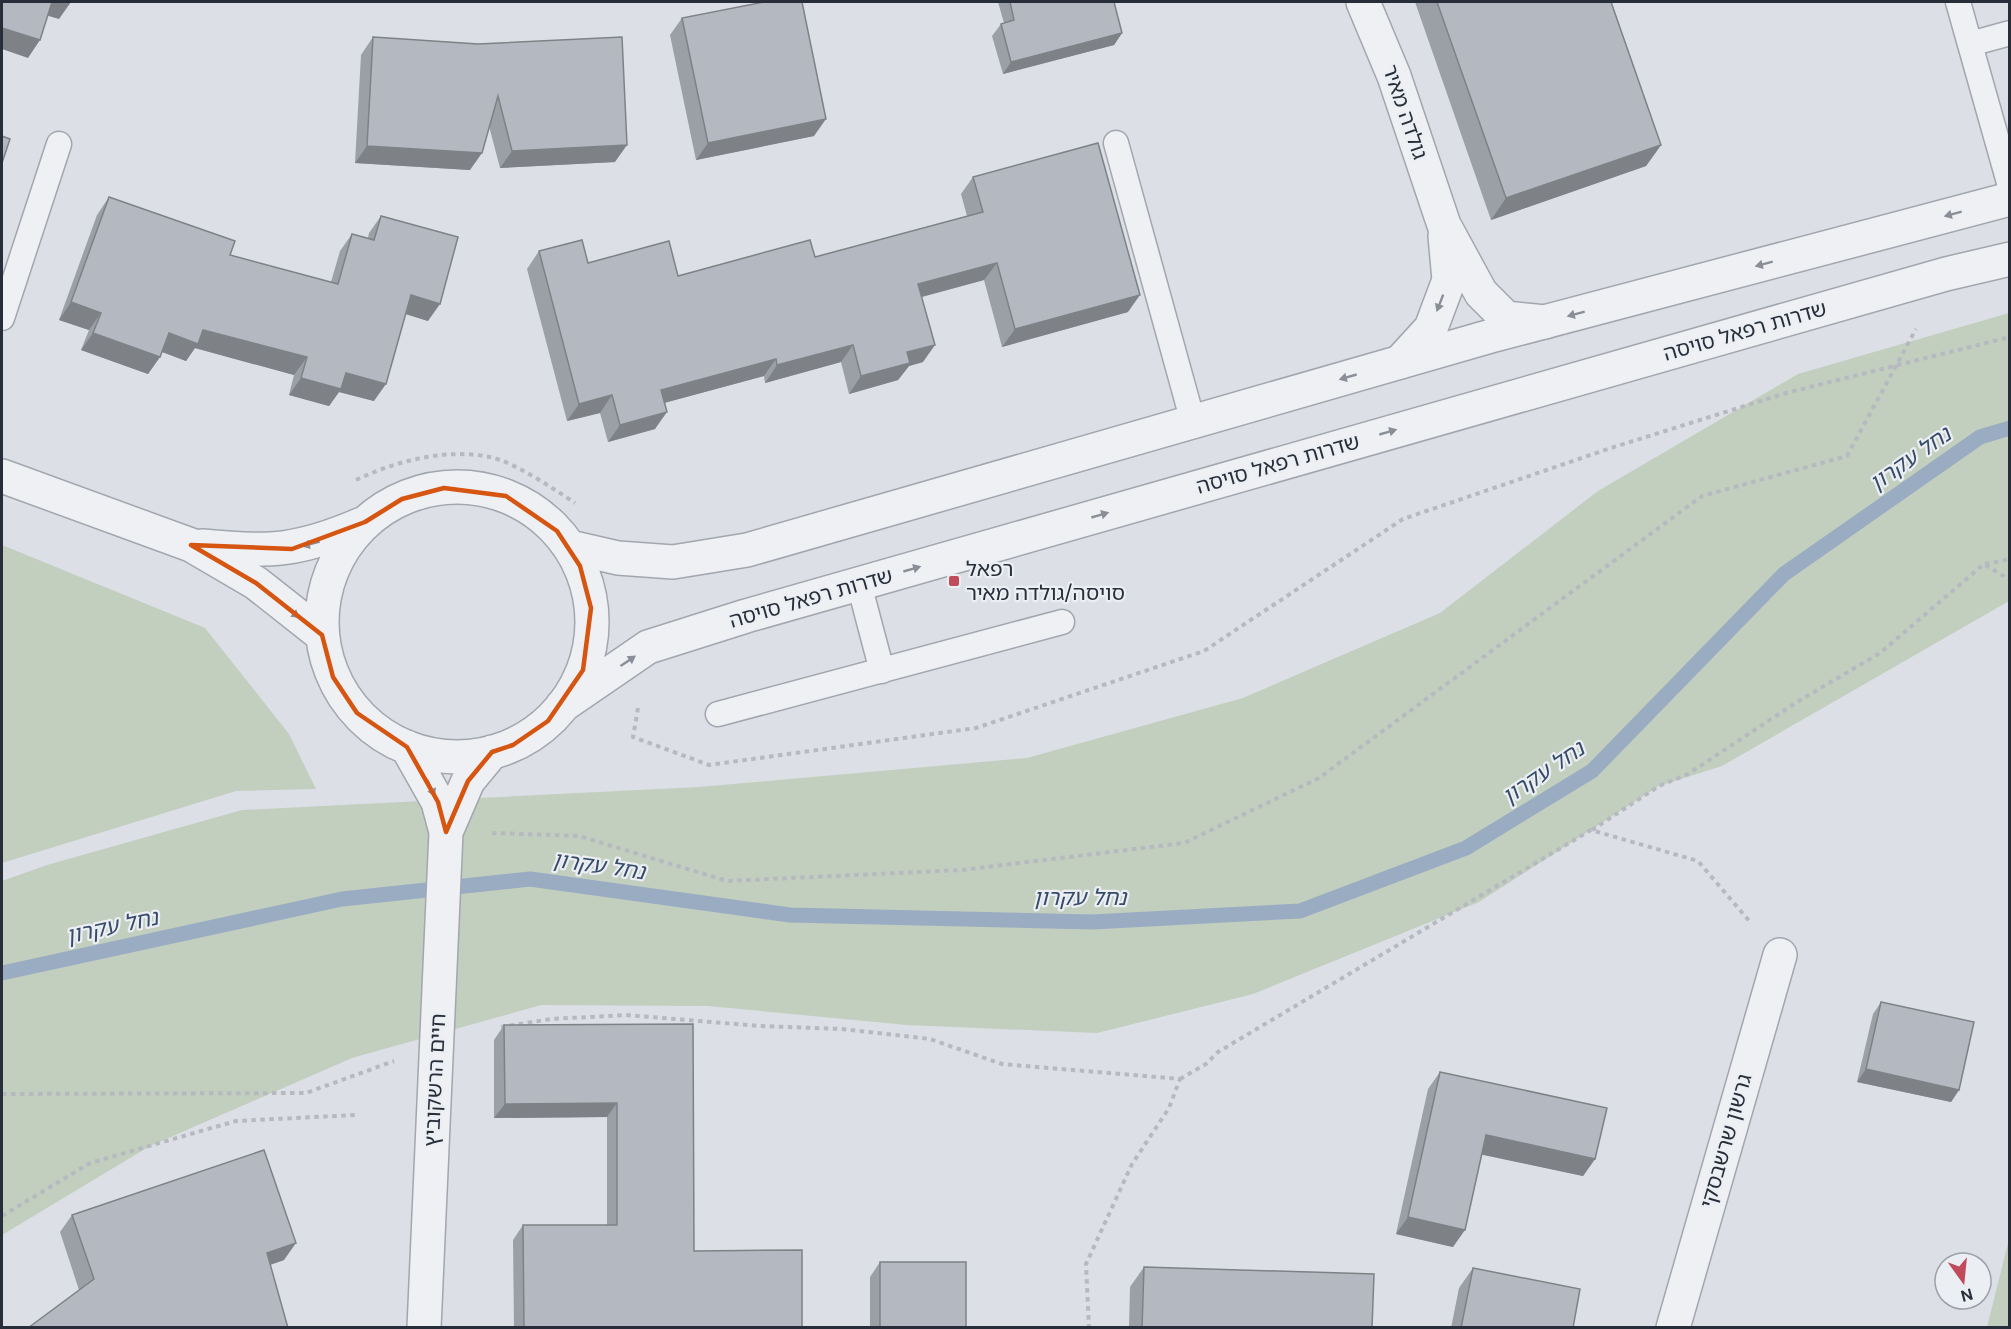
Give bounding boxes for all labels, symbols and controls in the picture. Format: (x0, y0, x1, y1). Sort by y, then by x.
street label: גולדה מאיר (1376, 61, 1434, 163)
one-way arrow (1944, 210, 1962, 219)
one-way arrow (1755, 259, 1774, 269)
one-way arrow (1435, 294, 1445, 312)
street label: שדרות רפאל סויסה (1660, 294, 1830, 368)
one-way arrow (1567, 309, 1585, 319)
one-way arrow (1339, 373, 1357, 383)
water label: נחל עקרון (1864, 419, 1958, 497)
street label: שדרות רפאל סויסה (1193, 427, 1363, 501)
one-way arrow (1379, 427, 1397, 436)
one-way arrow (1091, 510, 1109, 519)
one-way arrow (302, 539, 320, 549)
place label: רפאל סויסה/גולדה מאיר (966, 555, 1125, 607)
street label: שדרות רפאל סויסה (726, 561, 896, 635)
one-way arrow (903, 564, 921, 573)
marker: רפאל סויסה/גולדה מאיר (947, 574, 961, 588)
one-way arrow (284, 606, 300, 618)
one-way arrow (619, 655, 635, 667)
water label: נחל עקרון (1497, 734, 1591, 810)
one-way arrow (426, 779, 435, 796)
water label: נחל עקרון (551, 845, 649, 887)
water label: נחל עקרון (1034, 883, 1128, 912)
water label: נחל עקרון (64, 902, 162, 950)
street label: חיים הרשקוביץ (418, 1012, 452, 1148)
street label: גרשון שרשבסקי (1693, 1071, 1759, 1211)
north arrow (1933, 1251, 1993, 1311)
text: N (1958, 1283, 1975, 1307)

